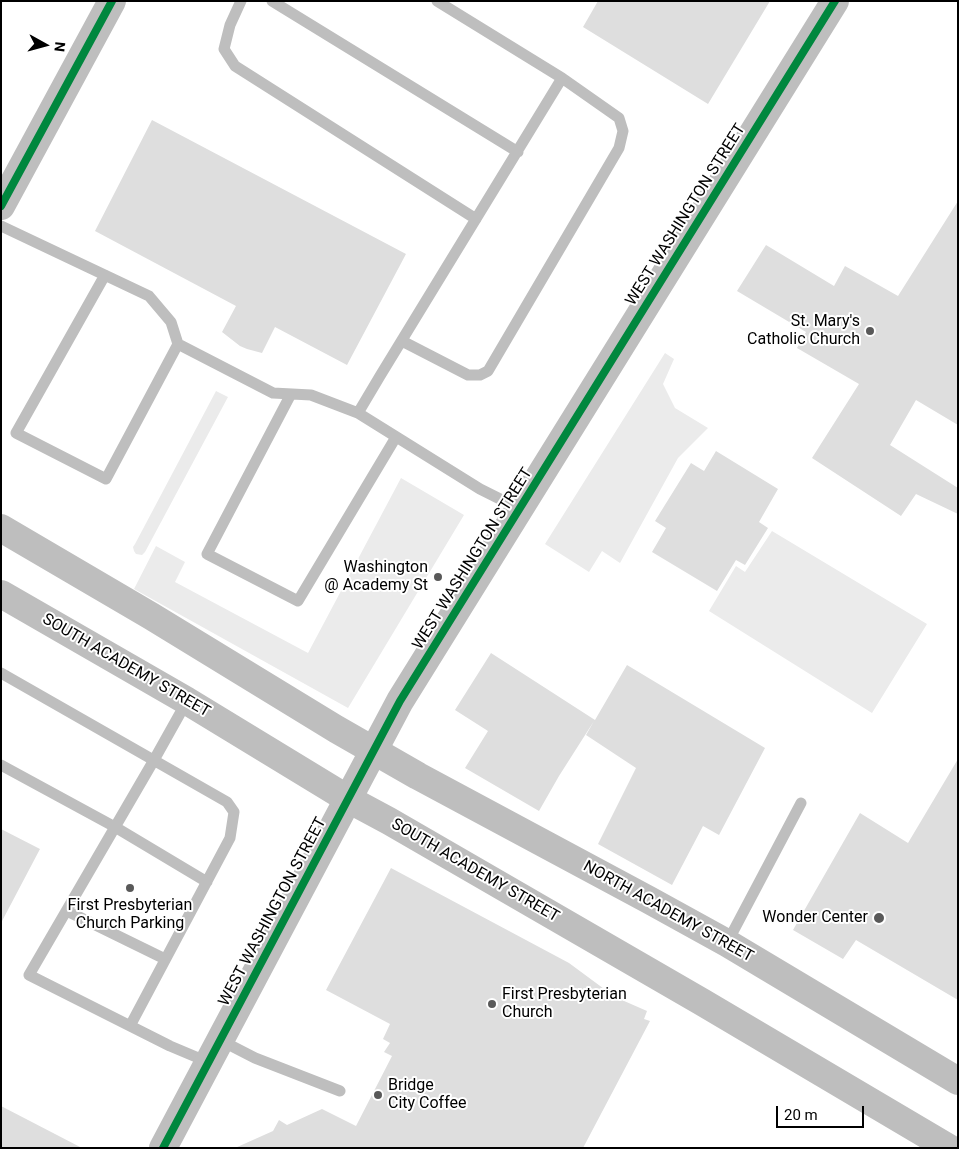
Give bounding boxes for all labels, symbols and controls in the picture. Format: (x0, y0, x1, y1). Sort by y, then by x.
north arrow (20, 20, 70, 70)
text: N (51, 41, 68, 53)
street label: WEST WASHINGTON STREET (622, 121, 750, 309)
place label: St. Mary's Catholic Church (747, 312, 860, 350)
marker: St. Mary's Catholic Church (864, 325, 876, 337)
street label: WEST WASHINGTON STREET (409, 465, 537, 653)
place label: Washington @ Academy St (324, 558, 428, 596)
marker: Washington @ Academy St (432, 571, 444, 583)
street label: SOUTH ACADEMY STREET (39, 610, 213, 722)
street label: WEST WASHINGTON STREET (215, 814, 331, 1010)
street label: SOUTH ACADEMY STREET (388, 815, 562, 927)
street label: NORTH ACADEMY STREET (580, 857, 756, 967)
marker: First Presbyterian Church Parking (124, 882, 136, 894)
place label: First Presbyterian Church Parking (68, 896, 192, 934)
place label: Wonder Center (762, 908, 868, 928)
marker: Wonder Center (872, 911, 886, 925)
place label: First Presbyterian Church (502, 985, 627, 1023)
marker: First Presbyterian Church (486, 998, 498, 1010)
place label: Bridge City Coffee (388, 1076, 467, 1114)
marker: Bridge City Coffee (372, 1089, 384, 1101)
scale bar (779, 1096, 866, 1128)
text: 20 m (784, 1106, 818, 1124)

